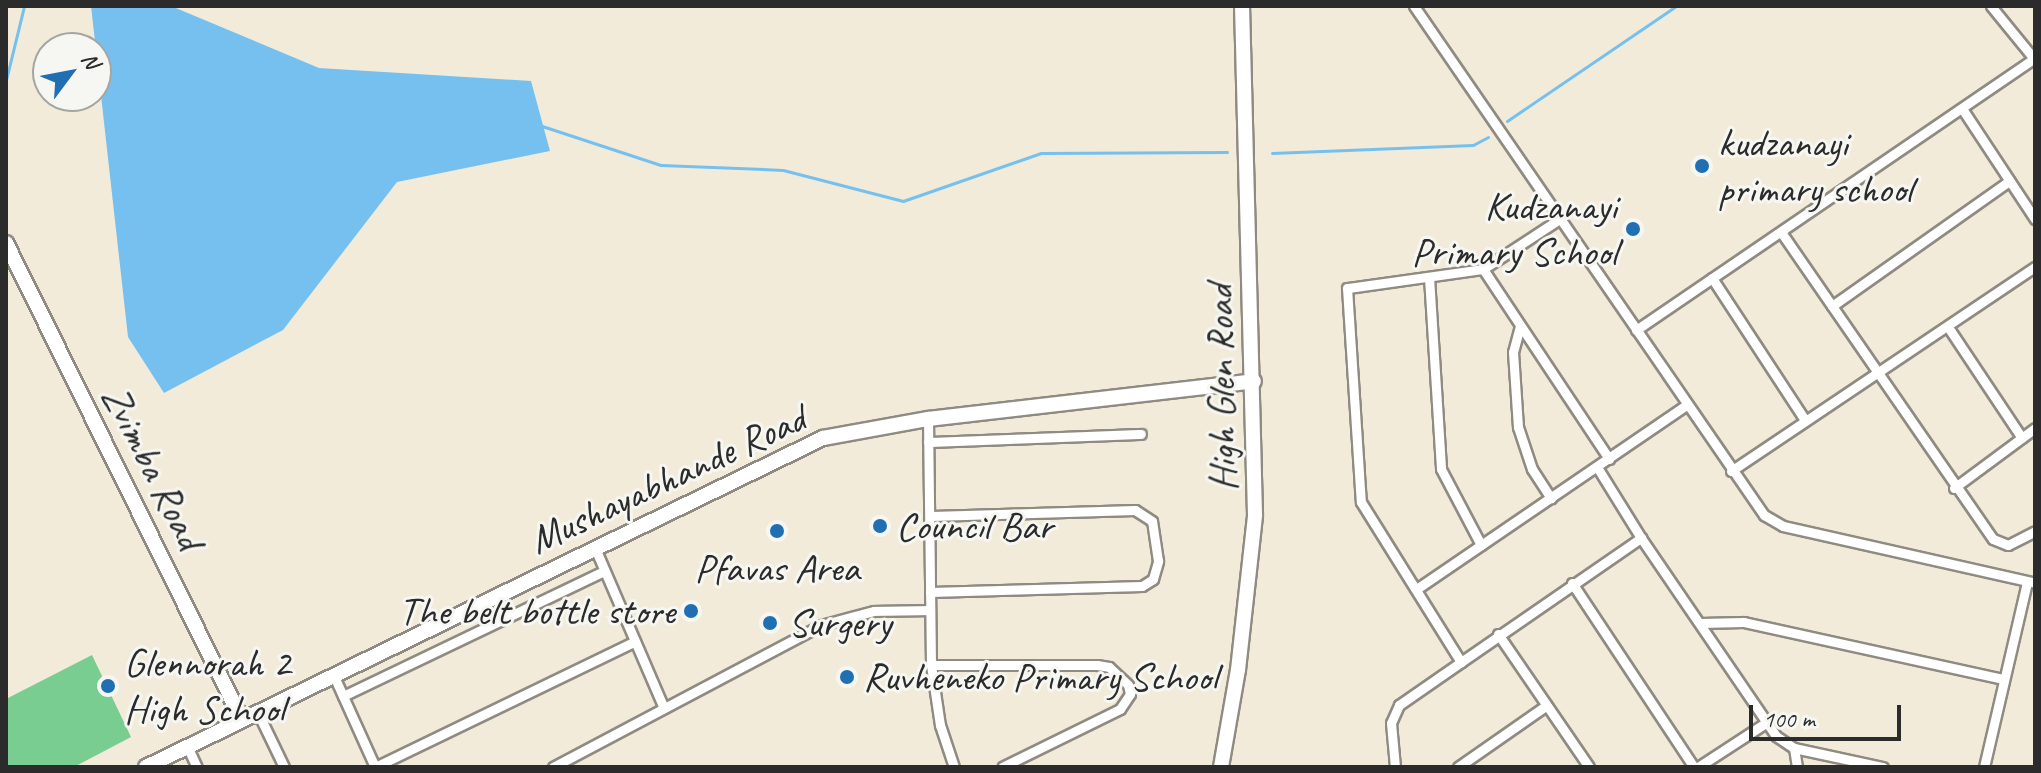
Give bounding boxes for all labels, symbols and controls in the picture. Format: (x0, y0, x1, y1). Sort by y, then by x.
north arrow (32, 32, 112, 112)
text: N (75, 47, 106, 74)
place label: kudzanayi primary school (1718, 119, 1912, 213)
marker: kudzanayi primary school (1693, 157, 1711, 175)
place label: Kudzanayi Primary School (1412, 182, 1617, 276)
marker: Kudzanayi Primary School (1624, 220, 1642, 238)
street label: High Glen Road (1195, 284, 1247, 492)
street label: Zvimba Road (92, 378, 214, 556)
street label: Mushayabhande Road (522, 394, 812, 564)
place label: Council Bar (896, 502, 1052, 550)
marker: Council Bar (871, 517, 889, 535)
marker: Pfavas Area (768, 522, 786, 540)
place label: Pfavas Area (695, 544, 859, 592)
place label: The belt bottle store (399, 587, 675, 635)
place label: Surgery (788, 599, 891, 647)
marker: The belt bottle store (682, 602, 700, 620)
marker: Surgery (759, 612, 781, 634)
place label: Glennorah 2 High School (124, 639, 290, 733)
place label: Ruvheneko Primary School (863, 653, 1217, 701)
marker: Ruvheneko Primary School (838, 668, 856, 686)
marker: Glennorah 2 High School (99, 677, 117, 695)
scale bar (1753, 689, 1905, 739)
text: 100 m (1763, 704, 1815, 734)

